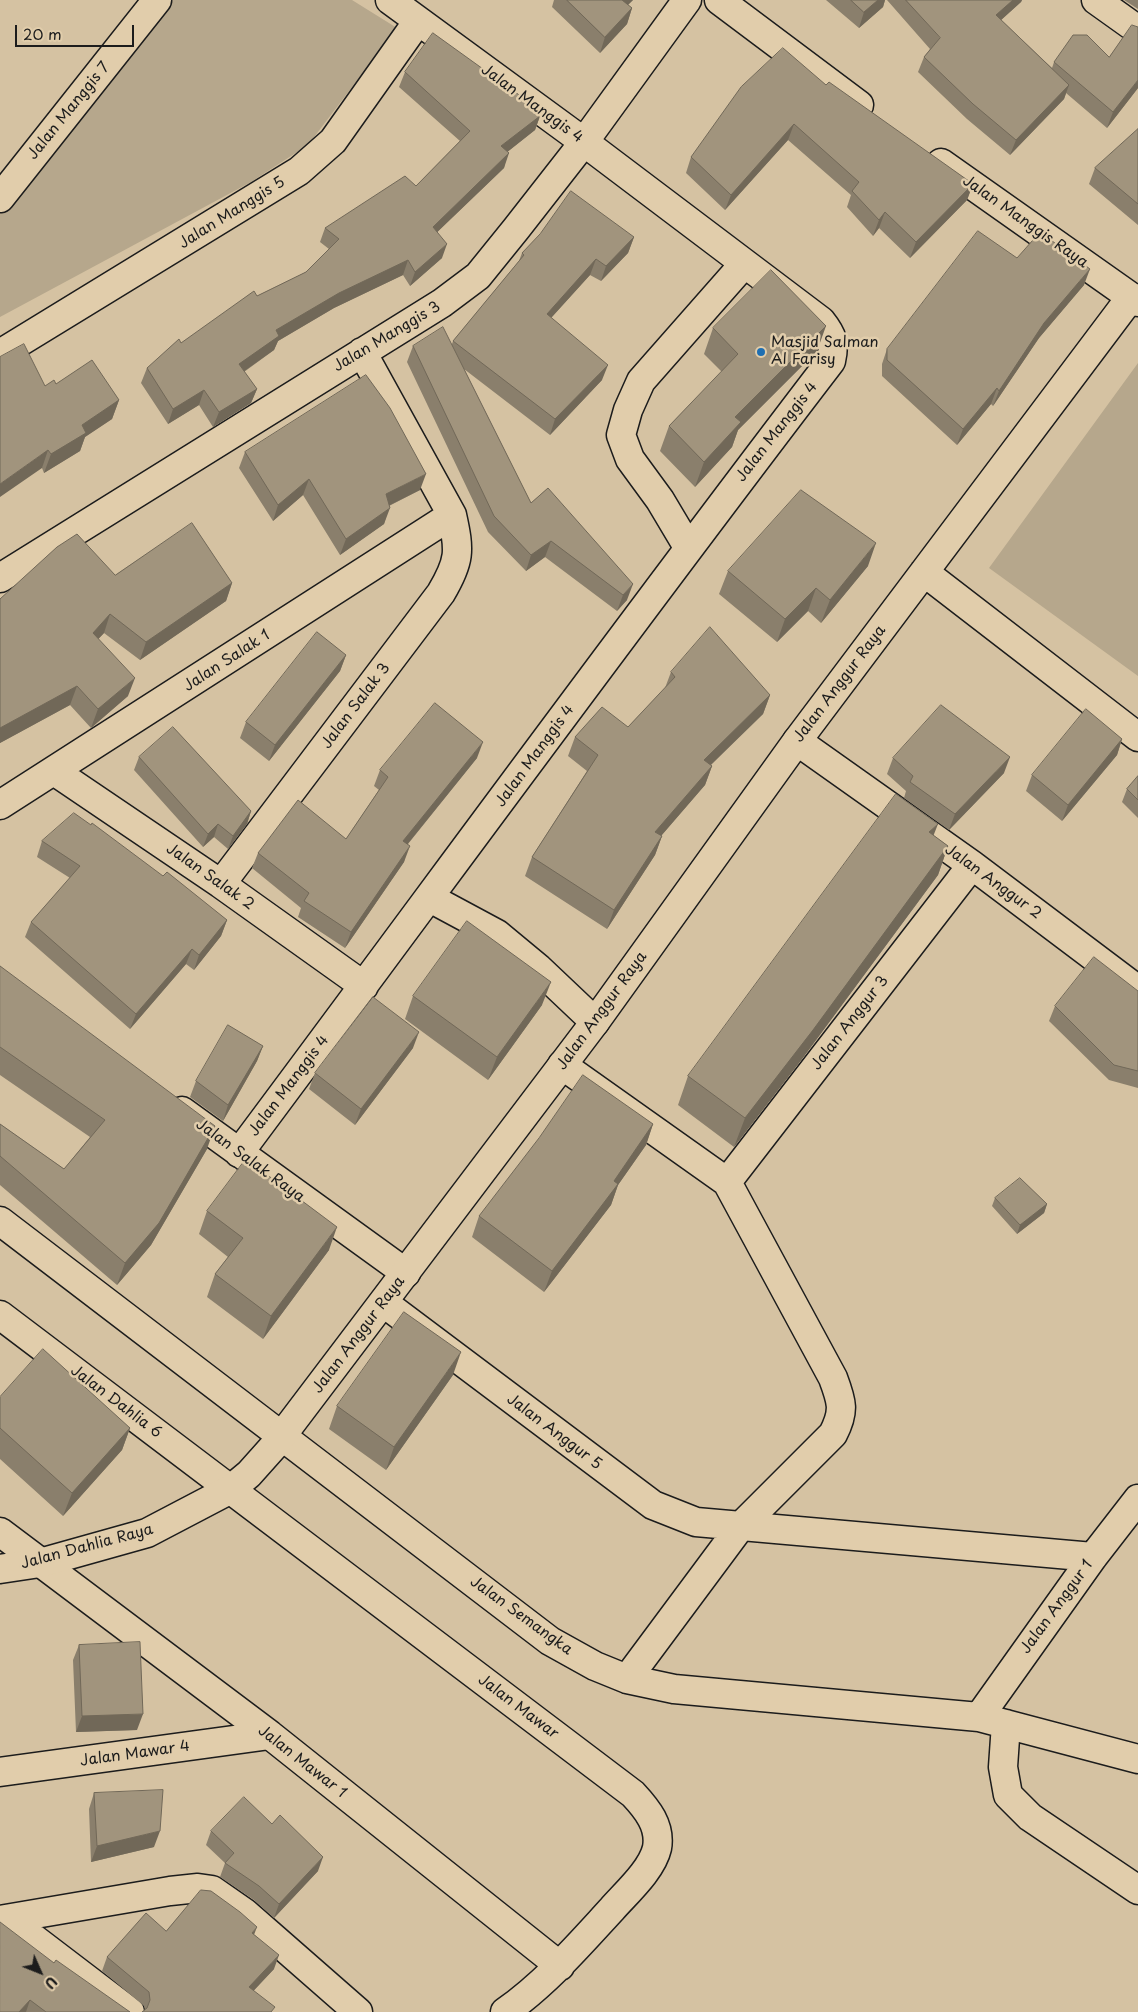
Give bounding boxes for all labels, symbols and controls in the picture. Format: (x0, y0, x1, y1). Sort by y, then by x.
scale bar (18, 15, 136, 47)
text: 20 m (23, 22, 62, 45)
street label: Jalan Manggis 7 (24, 59, 114, 163)
street label: Jalan Manggis 4 (478, 61, 586, 147)
street label: Jalan Manggis Raya (959, 172, 1091, 272)
street label: Jalan Manggis 5 (176, 173, 288, 253)
street label: Jalan Manggis 3 (330, 298, 444, 376)
place label: Masjid Salman Al Farisy (771, 334, 879, 369)
marker: Masjid Salman Al Farisy (755, 346, 767, 358)
street label: Jalan Manggis 4 (732, 379, 822, 485)
street label: Jalan Anggur Raya (790, 622, 890, 746)
street label: Jalan Salak 1 (180, 626, 274, 696)
street label: Jalan Salak 3 (318, 660, 394, 752)
street label: Jalan Manggis 4 (492, 702, 578, 810)
street label: Jalan Salak 2 (163, 840, 257, 914)
street label: Jalan Anggur 2 (941, 841, 1045, 923)
street label: Jalan Anggur Raya (553, 948, 651, 1074)
street label: Jalan Anggur 3 (808, 972, 892, 1074)
street label: Jalan Manggis 4 (245, 1032, 333, 1140)
street label: Jalan Salak Raya (192, 1116, 308, 1206)
street label: Jalan Anggur Raya (309, 1273, 409, 1397)
street label: Jalan Dahlia 6 (67, 1362, 165, 1442)
street label: Jalan Anggur 5 (503, 1390, 605, 1474)
street label: Jalan Dahlia Raya (19, 1521, 155, 1573)
street label: Jalan Anggur 1 (1017, 1557, 1097, 1657)
street label: Jalan Semangka (466, 1573, 576, 1659)
street label: Jalan Mawar (474, 1671, 562, 1743)
street label: Jalan Mawar 1 (254, 1722, 350, 1802)
street label: Jalan Mawar 4 (79, 1737, 191, 1771)
north arrow (15, 1947, 65, 1997)
text: U (40, 1972, 62, 1994)

